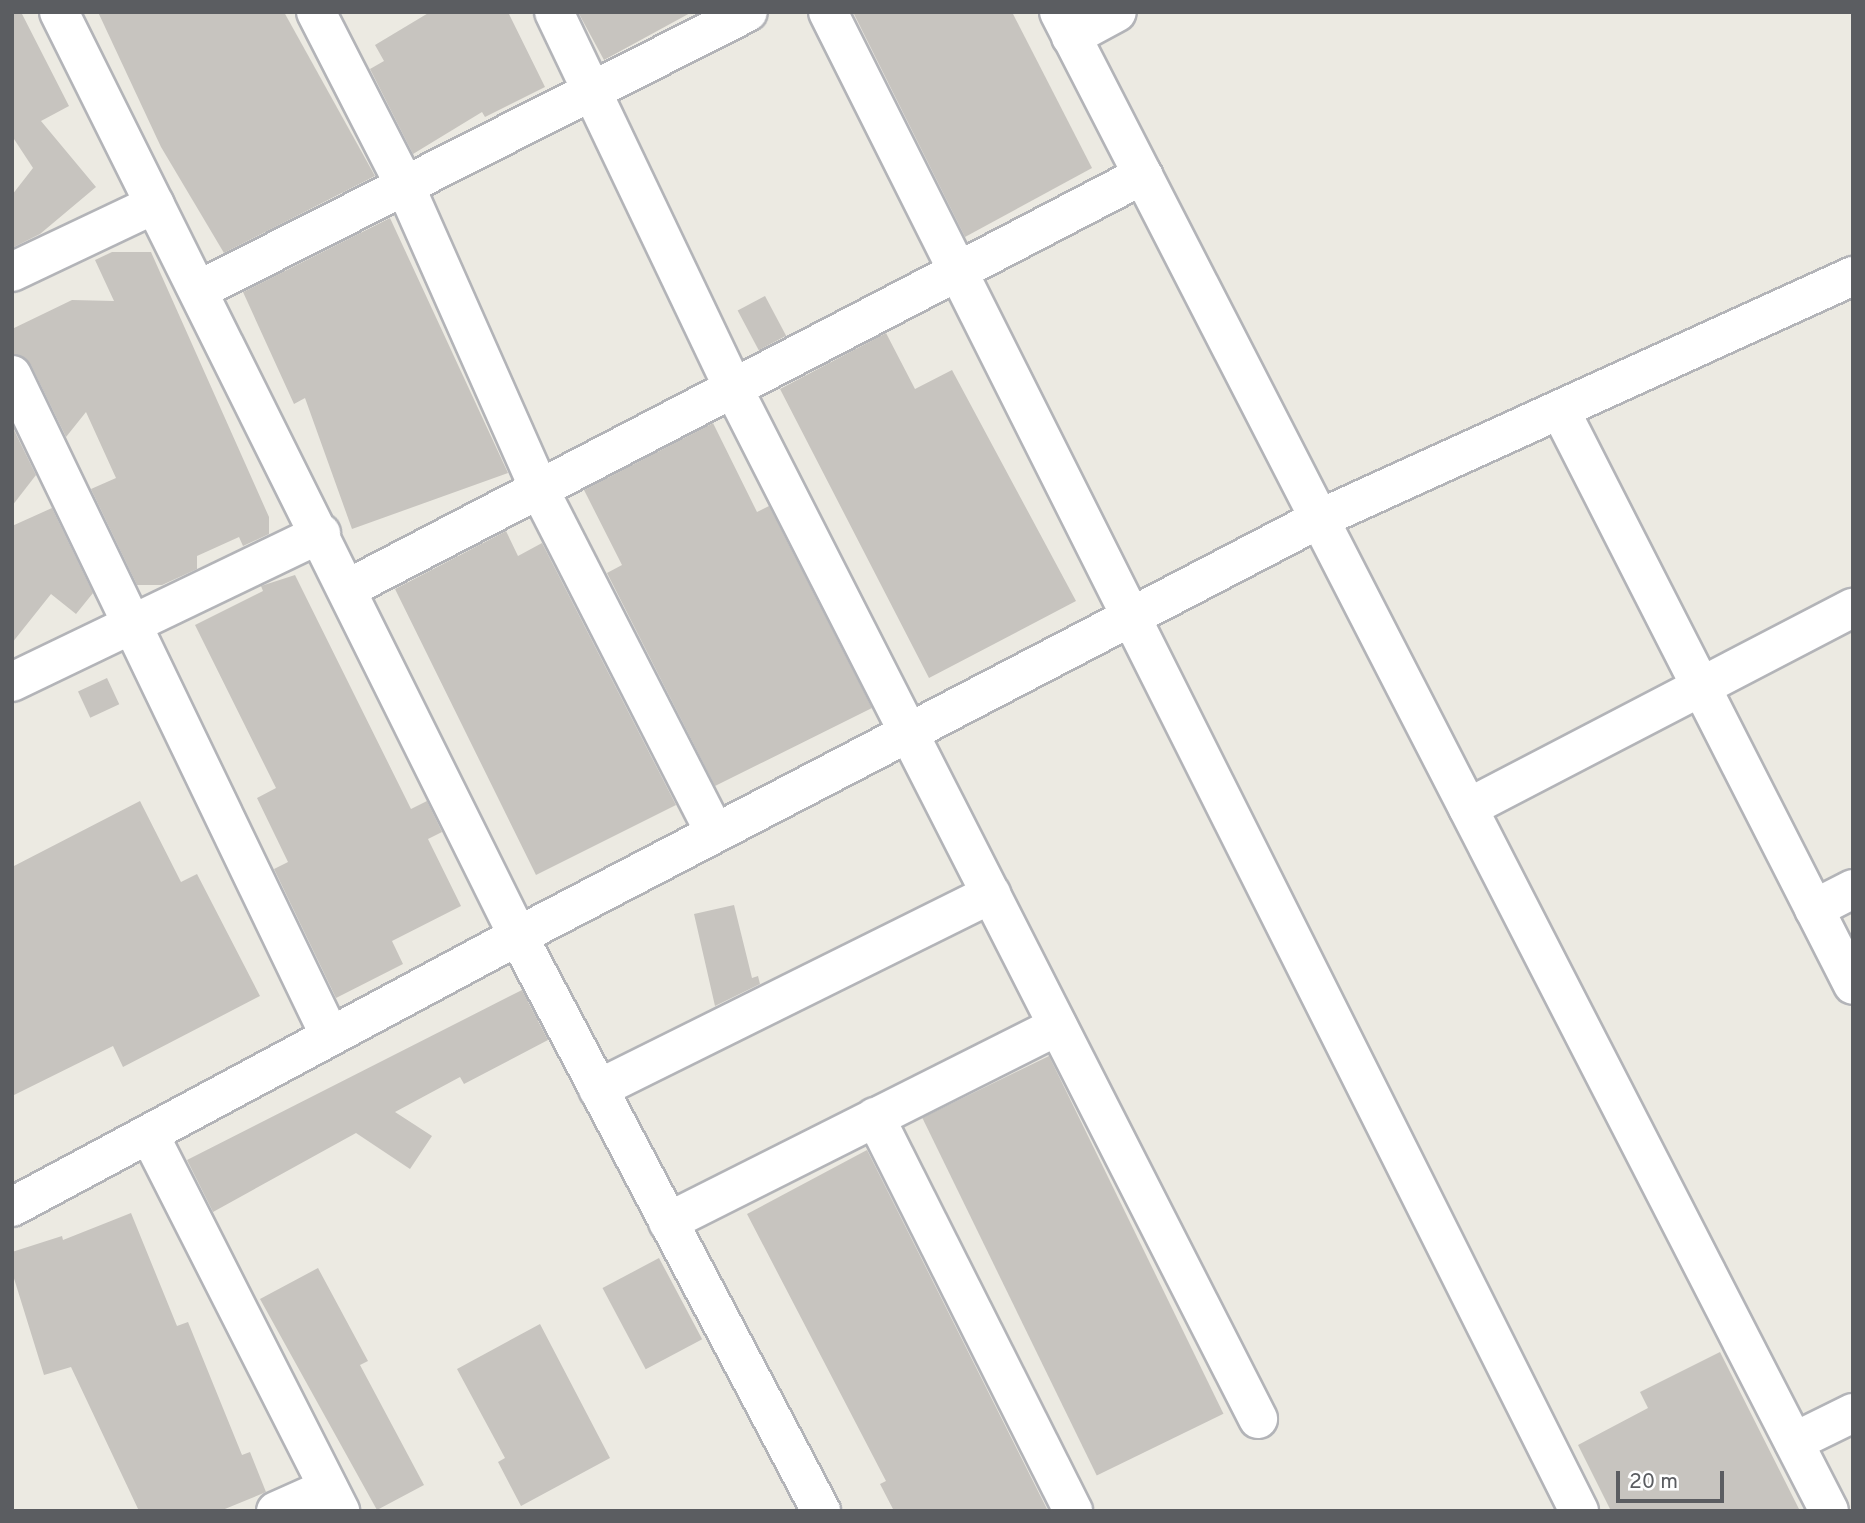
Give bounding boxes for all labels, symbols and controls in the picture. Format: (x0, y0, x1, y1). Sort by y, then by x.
scale bar (1620, 1456, 1728, 1500)
text: 20 m (1629, 1469, 1678, 1496)

